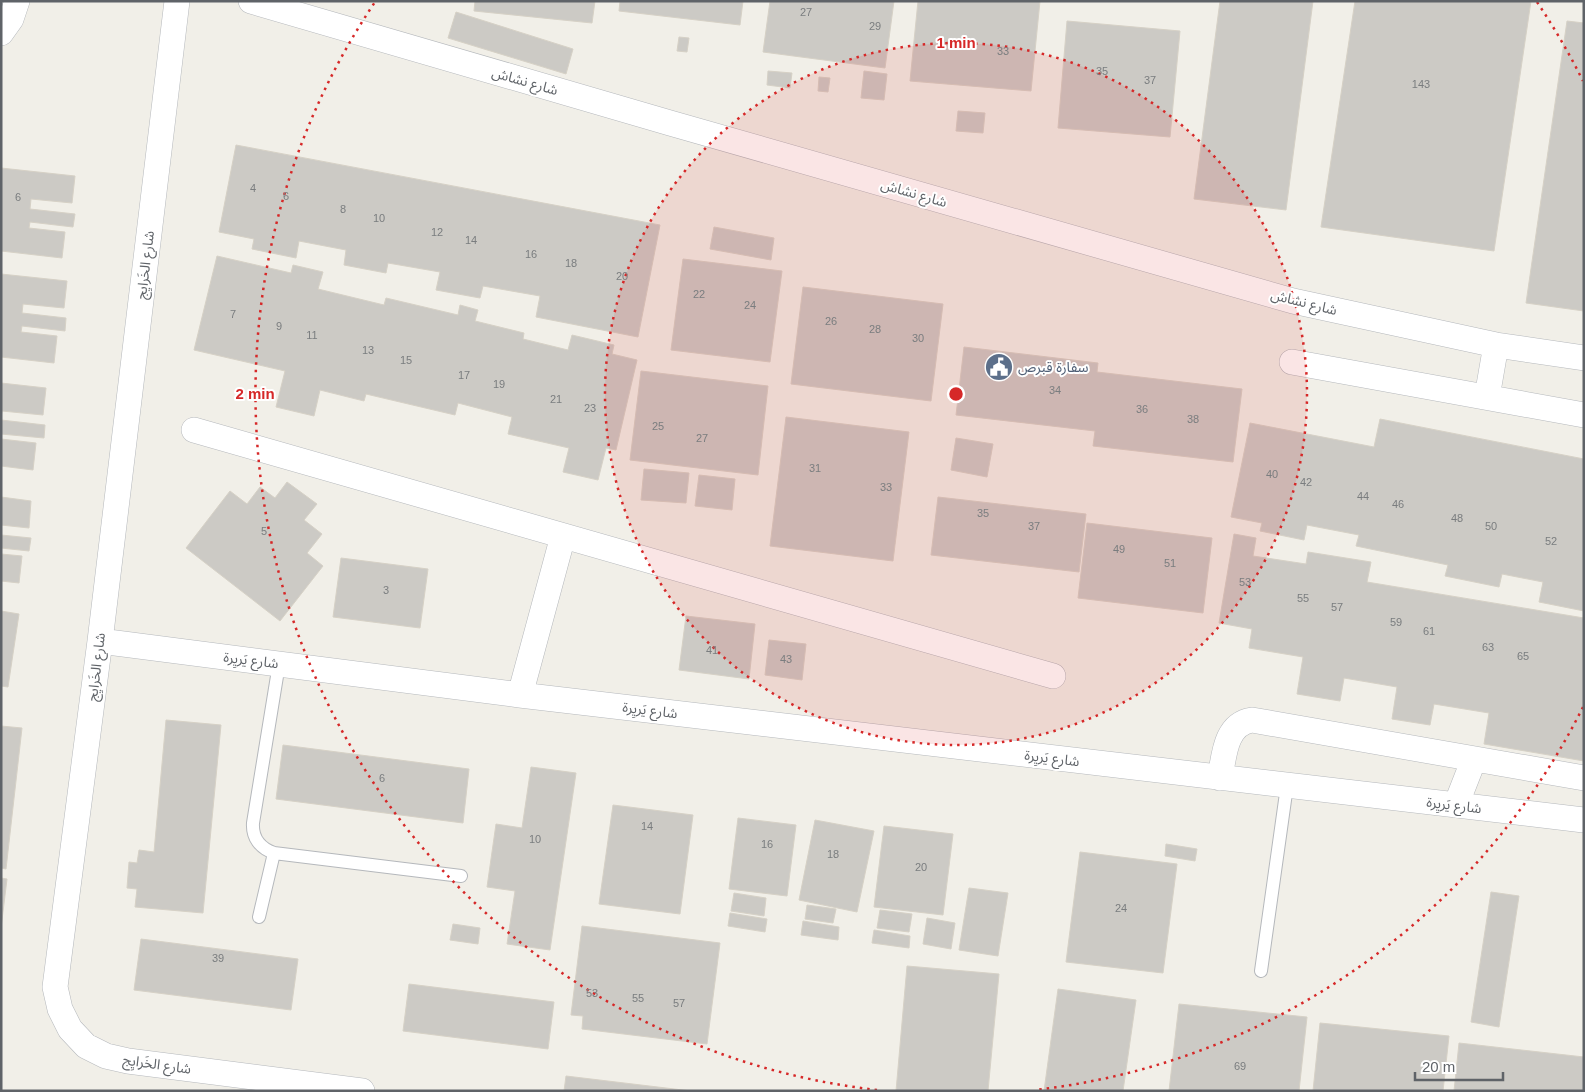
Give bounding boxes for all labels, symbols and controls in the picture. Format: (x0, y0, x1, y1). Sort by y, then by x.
house number: 27 (800, 6, 812, 18)
house number: 29 (869, 20, 881, 32)
text: 1 min (936, 34, 976, 51)
house number: 33 (997, 45, 1009, 57)
street label: شارع نشاش (489, 64, 560, 101)
house number: 35 (1096, 65, 1108, 77)
house number: 37 (1144, 74, 1156, 86)
house number: 143 (1412, 78, 1430, 90)
street label: شارع نشاش (878, 176, 949, 213)
house number: 4 (250, 182, 256, 194)
house number: 6 (283, 190, 289, 202)
house number: 6 (15, 191, 21, 203)
house number: 8 (340, 203, 346, 215)
house number: 10 (373, 212, 385, 224)
house number: 12 (431, 226, 443, 238)
street label: شارع الخَرايِج (133, 230, 160, 301)
house number: 14 (465, 234, 477, 246)
house number: 16 (525, 248, 537, 260)
house number: 18 (565, 257, 577, 269)
house number: 20 (616, 270, 628, 282)
street label: شارع نشاش (1268, 286, 1339, 321)
house number: 22 (693, 288, 705, 300)
house number: 24 (744, 299, 756, 311)
house number: 7 (230, 308, 236, 320)
house number: 26 (825, 315, 837, 327)
house number: 9 (276, 320, 282, 332)
house number: 28 (869, 323, 881, 335)
house number: 11 (306, 329, 318, 341)
house number: 30 (912, 332, 924, 344)
house number: 13 (362, 344, 374, 356)
public building icon: سفارة قبرص (984, 352, 1014, 382)
house number: 15 (400, 354, 412, 366)
place label: سفارة قبرص (1018, 359, 1089, 376)
house number: 17 (458, 369, 470, 381)
house number: 19 (493, 378, 505, 390)
house number: 34 (1049, 384, 1061, 396)
text: 2 min (235, 385, 275, 402)
centre of rings (947, 385, 965, 403)
house number: 21 (550, 393, 562, 405)
house number: 23 (584, 402, 596, 414)
house number: 36 (1136, 403, 1148, 415)
house number: 38 (1187, 413, 1199, 425)
house number: 25 (652, 420, 664, 432)
house number: 27 (696, 432, 708, 444)
house number: 31 (809, 462, 821, 474)
house number: 40 (1266, 468, 1278, 480)
house number: 42 (1300, 476, 1312, 488)
house number: 33 (880, 481, 892, 493)
house number: 44 (1357, 490, 1369, 502)
house number: 46 (1392, 498, 1404, 510)
house number: 35 (977, 507, 989, 519)
house number: 48 (1451, 512, 1463, 524)
house number: 37 (1028, 520, 1040, 532)
house number: 50 (1485, 520, 1497, 532)
house number: 5 (261, 525, 267, 537)
house number: 52 (1545, 535, 1557, 547)
house number: 49 (1113, 543, 1125, 555)
house number: 51 (1164, 557, 1176, 569)
house number: 53 (1239, 576, 1251, 588)
house number: 3 (383, 584, 389, 596)
house number: 55 (1297, 592, 1309, 604)
house number: 57 (1331, 601, 1343, 613)
house number: 59 (1390, 616, 1402, 628)
house number: 61 (1423, 625, 1435, 637)
street label: شارع الخَرايِج (84, 632, 111, 703)
house number: 63 (1482, 641, 1494, 653)
house number: 41 (706, 644, 718, 656)
street label: شارع يَريِرة (222, 649, 279, 674)
house number: 65 (1517, 650, 1529, 662)
house number: 43 (780, 653, 792, 665)
street label: شارع يَريِرة (621, 699, 678, 724)
street label: شارع يَريِرة (1023, 747, 1080, 772)
house number: 6 (379, 772, 385, 784)
street label: شارع يَريِرة (1425, 794, 1482, 819)
house number: 14 (641, 820, 653, 832)
house number: 10 (529, 833, 541, 845)
house number: 16 (761, 838, 773, 850)
house number: 18 (827, 848, 839, 860)
house number: 20 (915, 861, 927, 873)
house number: 24 (1115, 902, 1127, 914)
house number: 39 (212, 952, 224, 964)
house number: 53 (586, 987, 598, 999)
house number: 55 (632, 992, 644, 1004)
house number: 57 (673, 997, 685, 1009)
scale bar (1415, 1050, 1502, 1082)
street label: شارع الخَرايِج (121, 1051, 192, 1080)
text: 20 m (1422, 1058, 1455, 1075)
house number: 69 (1234, 1060, 1246, 1072)

